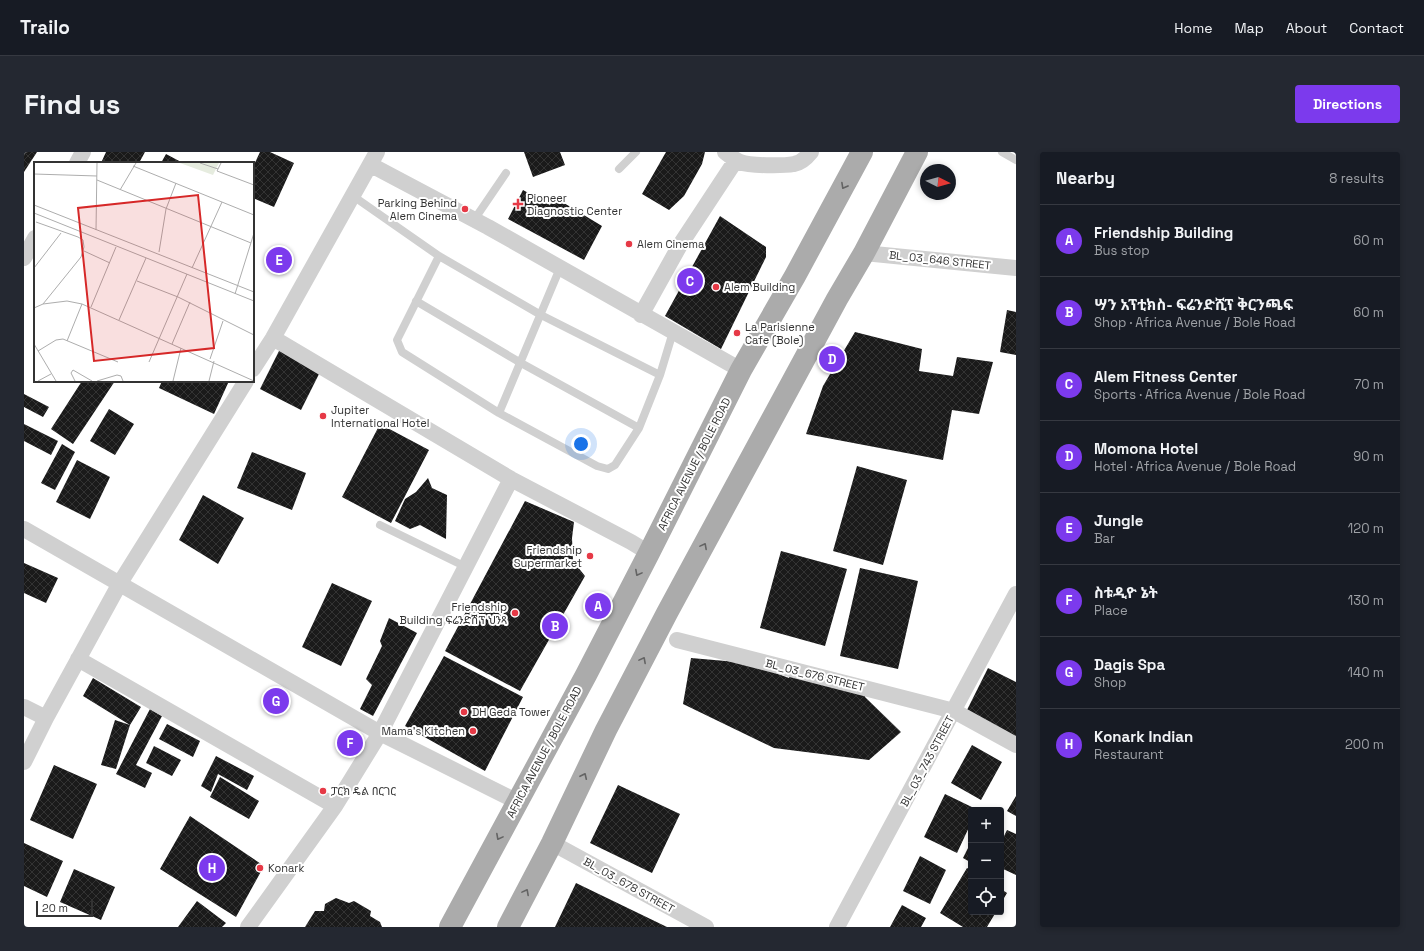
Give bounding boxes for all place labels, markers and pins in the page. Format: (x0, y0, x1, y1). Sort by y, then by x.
place label: Pioneer Diagnostic Center (527, 191, 622, 218)
place label: Parking Behind Alem Cinema (378, 196, 458, 223)
marker: Pioneer Diagnostic Center (512, 198, 524, 210)
marker: Parking Behind Alem Cinema (460, 204, 470, 214)
place label: Alem Cinema (637, 237, 705, 251)
marker: Alem Cinema (624, 239, 634, 249)
pin: E (266, 245, 292, 275)
pin: C (677, 266, 703, 296)
place label: Alem Building (724, 280, 795, 294)
marker: Alem Building (711, 282, 721, 292)
place label: La Parisienne Cafe (Bole) (745, 320, 815, 347)
marker: La Parisienne Cafe (Bole) (732, 328, 742, 338)
pin: D (819, 344, 845, 374)
place label: Jupiter International Hotel (331, 403, 430, 430)
marker: Jupiter International Hotel (318, 411, 328, 421)
place label: Friendship Supermarket (514, 543, 582, 570)
marker: Friendship Supermarket (585, 551, 595, 561)
pin: A (585, 591, 611, 621)
place label: Friendship Building ፍሬንድሽፕ ህንጻ (399, 600, 507, 627)
marker: Friendship Building ፍሬንድሽፕ ህንጻ (510, 608, 520, 618)
pin: B (542, 611, 568, 641)
pin: G (263, 686, 289, 716)
place label: DH Geda Tower (472, 705, 550, 719)
marker: DH Geda Tower (459, 707, 469, 717)
place label: Mama's Kitchen (381, 724, 465, 738)
marker: Mama's Kitchen (468, 726, 478, 736)
pin: F (337, 728, 363, 758)
place label: ፓርክ ዴል በርገር (331, 784, 396, 798)
marker: ፓርክ ዴል በርገር (318, 786, 328, 796)
pin: H (199, 853, 225, 883)
place label: Konark (268, 861, 304, 875)
marker: Konark (255, 863, 265, 873)

